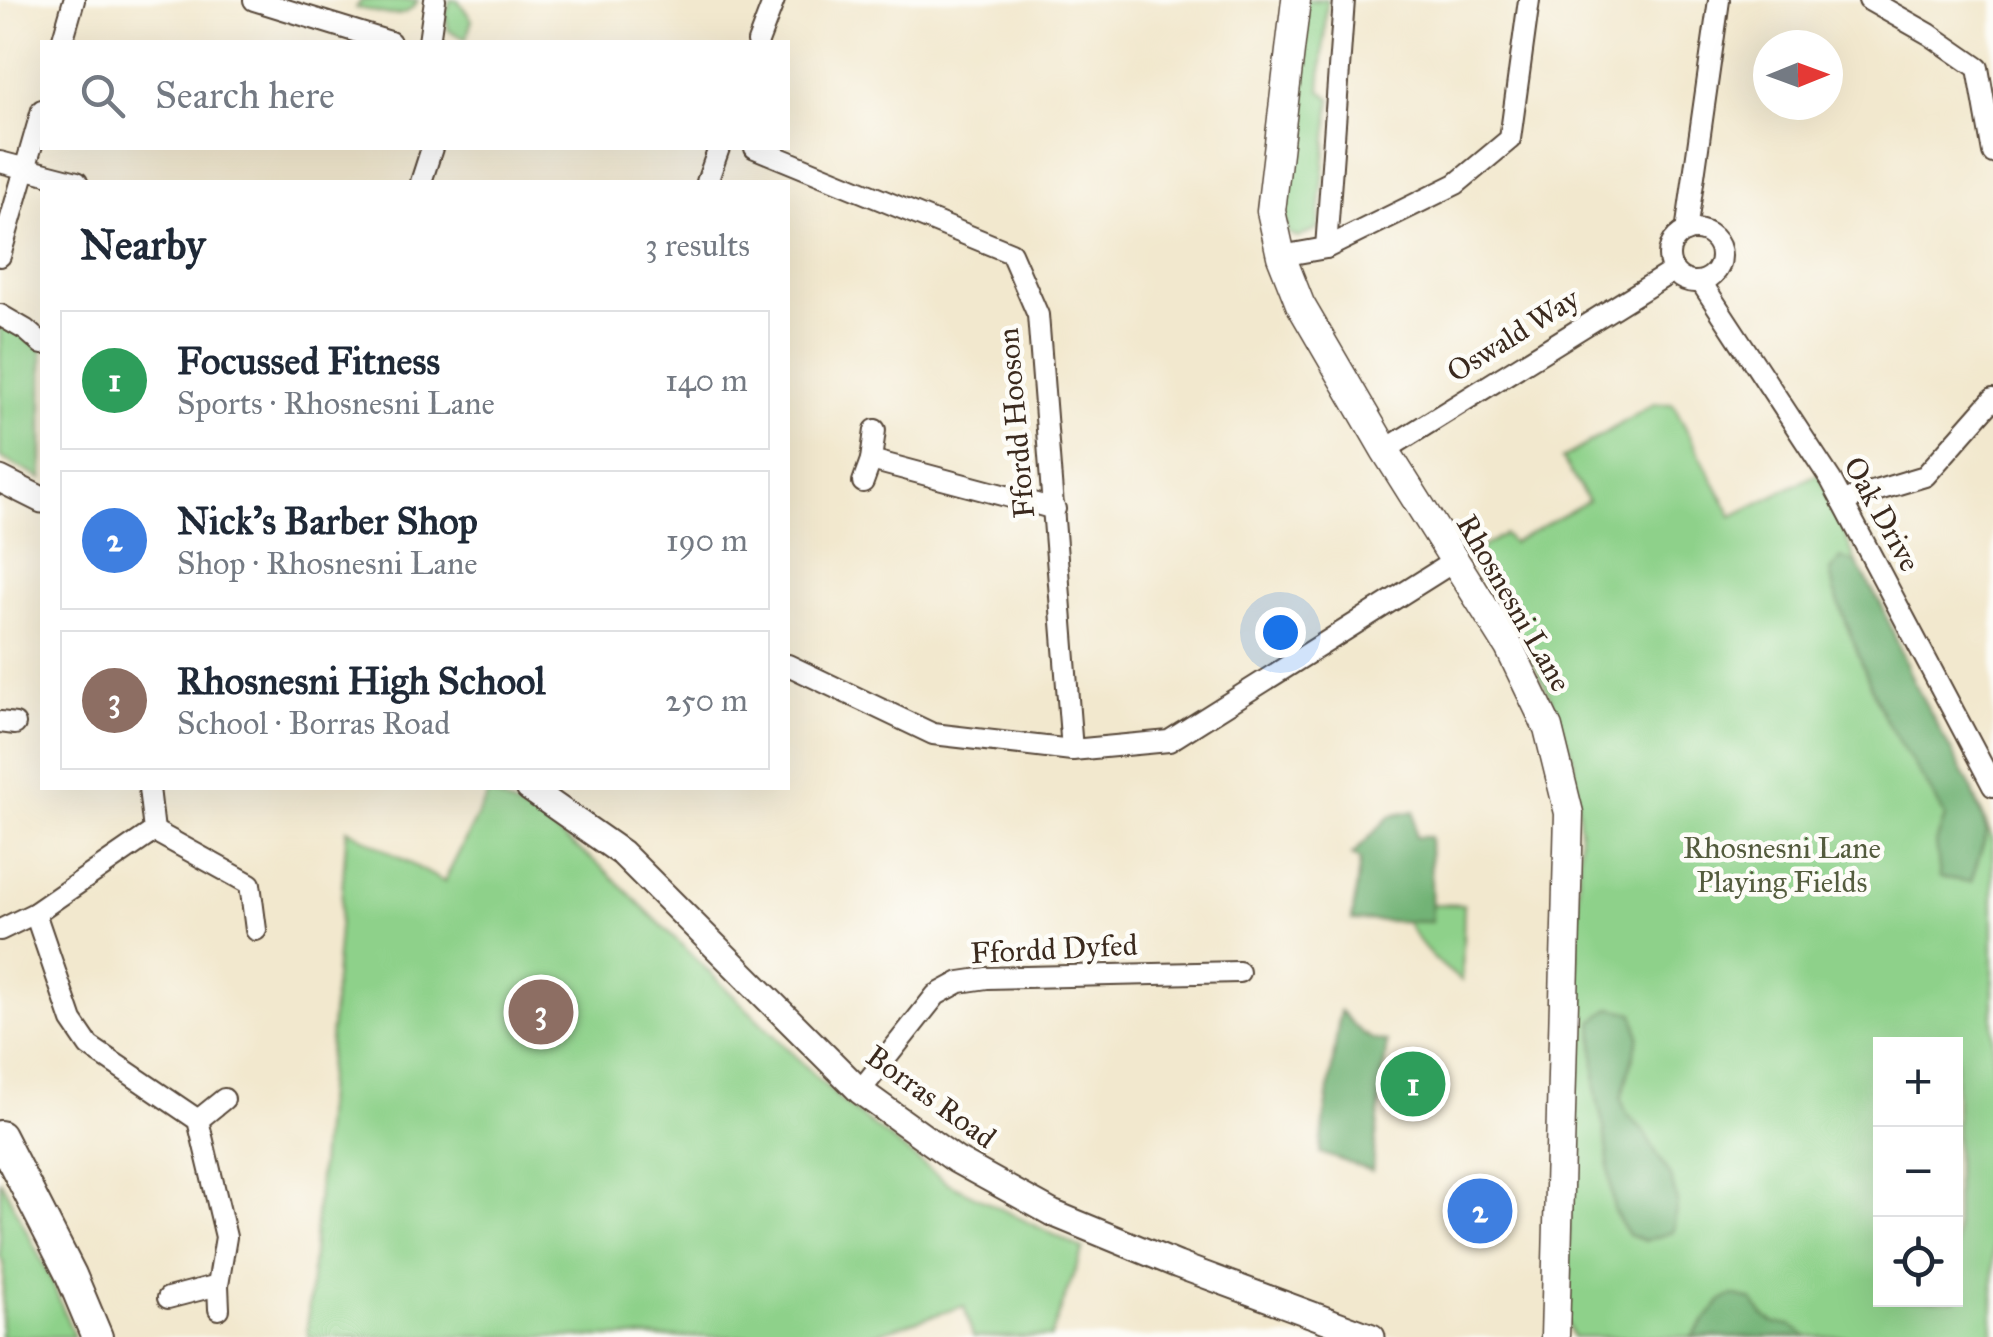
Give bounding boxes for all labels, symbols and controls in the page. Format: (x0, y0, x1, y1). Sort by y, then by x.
north arrow (1753, 30, 1843, 120)
search box (40, 40, 790, 150)
icon: search (75, 68, 130, 123)
text: Search here (155, 72, 335, 118)
text: Nearby (80, 219, 205, 271)
text: 3 results (645, 226, 750, 265)
street label: Oswald Way (1440, 280, 1586, 390)
street label: Ffordd Hooson (990, 326, 1042, 520)
text: Focussed Fitness (177, 338, 440, 384)
text: 1 (108, 361, 121, 400)
text: 140 m (665, 361, 748, 400)
text: Sports · Rhosnesni Lane (177, 384, 495, 423)
street label: Oak Drive (1836, 450, 1928, 578)
text: Nick's Barber Shop (177, 498, 478, 544)
street label: Rhosnesni Lane (1449, 508, 1579, 698)
text: 2 (107, 521, 122, 560)
text: 190 m (666, 521, 748, 560)
text: Shop · Rhosnesni Lane (177, 544, 478, 583)
your location (1255, 607, 1306, 658)
text: Rhosnesni High School (177, 658, 546, 704)
text: 3 (108, 681, 121, 720)
text: 250 m (665, 681, 748, 720)
text: School · Borras Road (177, 704, 450, 743)
park label: Rhosnesni Lane Playing Fields (1683, 830, 1881, 900)
street label: Ffordd Dyfed (970, 927, 1138, 971)
pin: 3 (508, 974, 574, 1050)
map controls (1873, 1037, 1963, 1307)
button: + (1873, 1037, 1963, 1127)
street label: Borras Road (859, 1038, 1003, 1156)
pin: 1 (1380, 1046, 1446, 1122)
button: − (1873, 1127, 1963, 1217)
pin: 2 (1448, 1174, 1512, 1248)
button: locate (1873, 1217, 1963, 1307)

